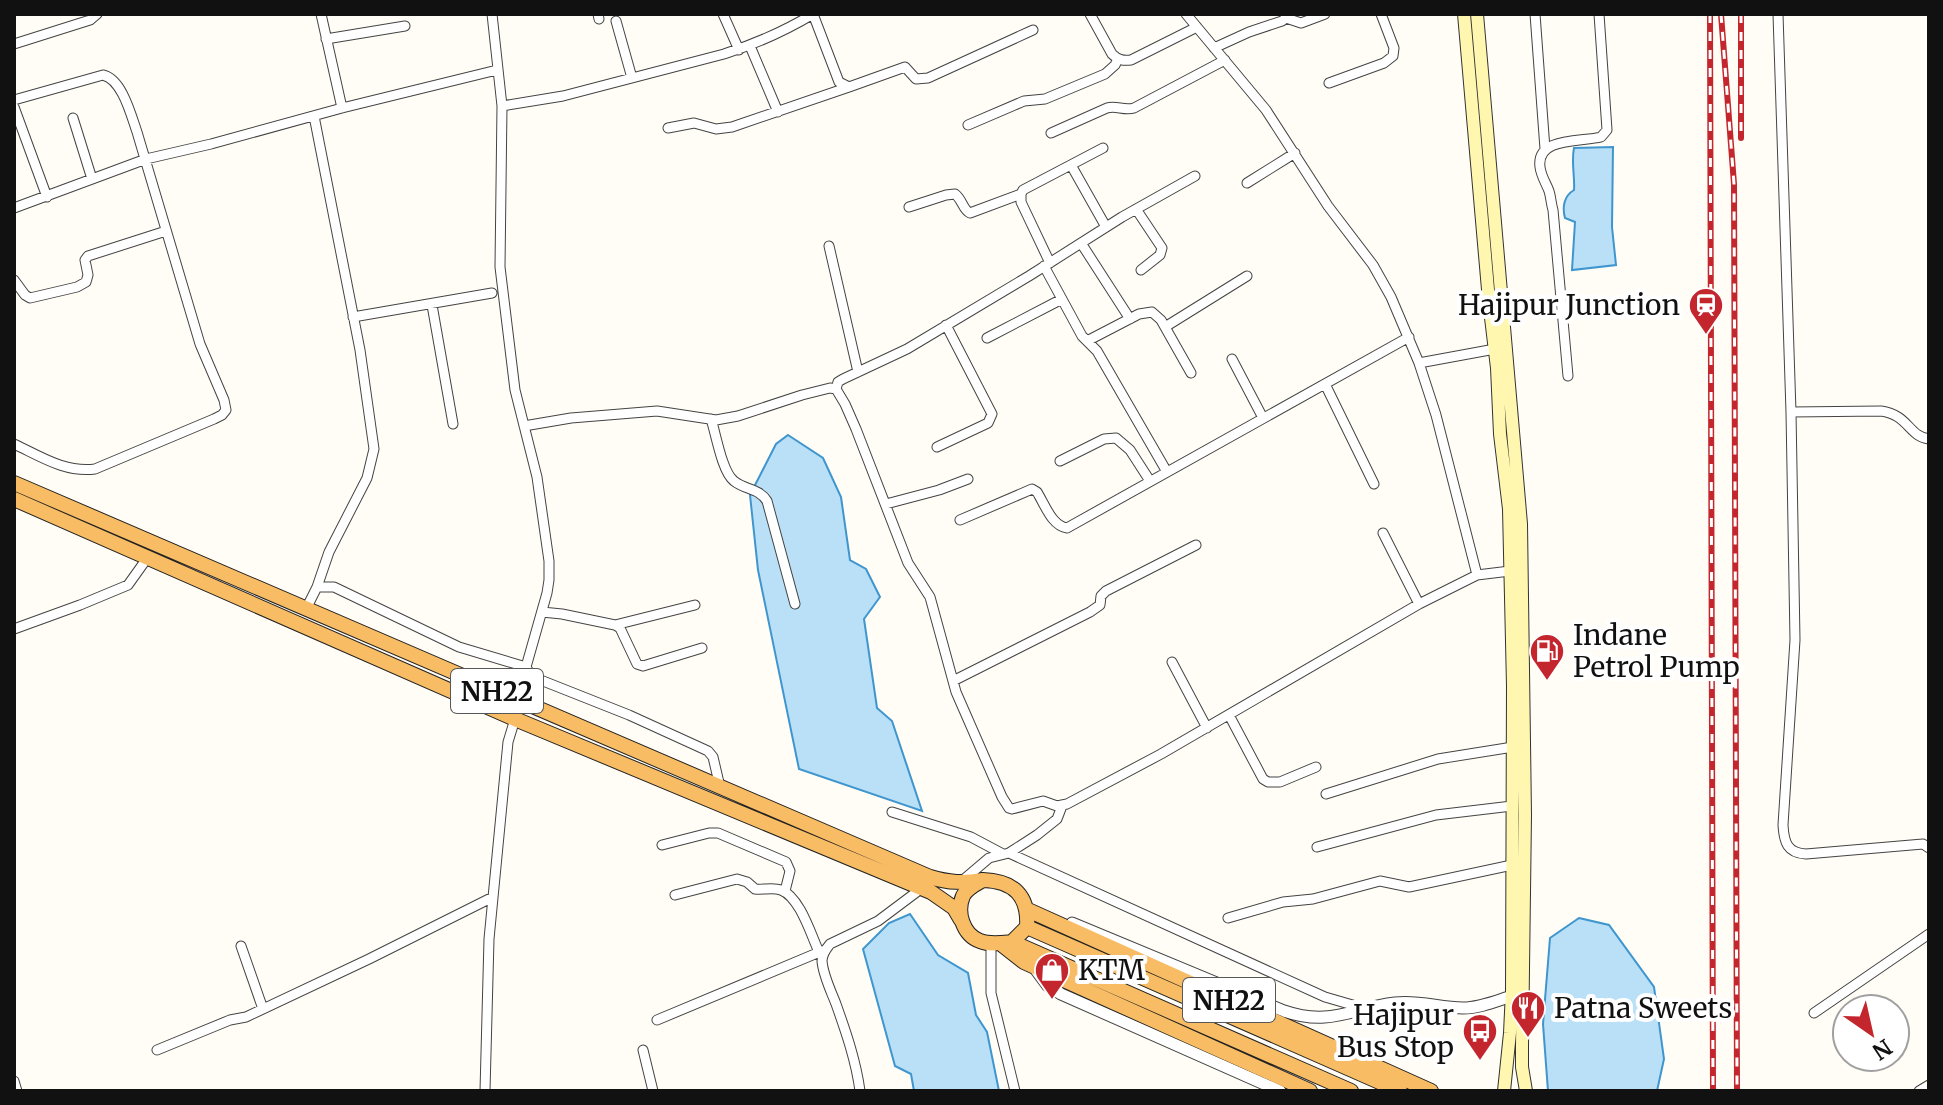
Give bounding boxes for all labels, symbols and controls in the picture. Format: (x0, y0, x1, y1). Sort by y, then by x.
station icon: Hajipur Junction (1687, 286, 1725, 336)
place label: Hajipur Junction (1458, 287, 1680, 323)
place label: Indane Petrol Pump (1573, 617, 1740, 685)
fuel station icon: Indane Petrol Pump (1528, 632, 1566, 682)
road number: NH22 (451, 669, 543, 713)
shop icon: KTM (1033, 951, 1071, 1001)
place label: KTM (1078, 952, 1145, 988)
road number: NH22 (1183, 978, 1275, 1022)
restaurant icon: Patna Sweets (1509, 989, 1547, 1039)
place label: Patna Sweets (1554, 990, 1732, 1026)
north arrow (1831, 993, 1911, 1073)
place label: Hajipur Bus Stop (1337, 997, 1454, 1065)
bus stop icon: Hajipur Bus Stop (1461, 1012, 1499, 1062)
text: N (1867, 1033, 1897, 1066)

